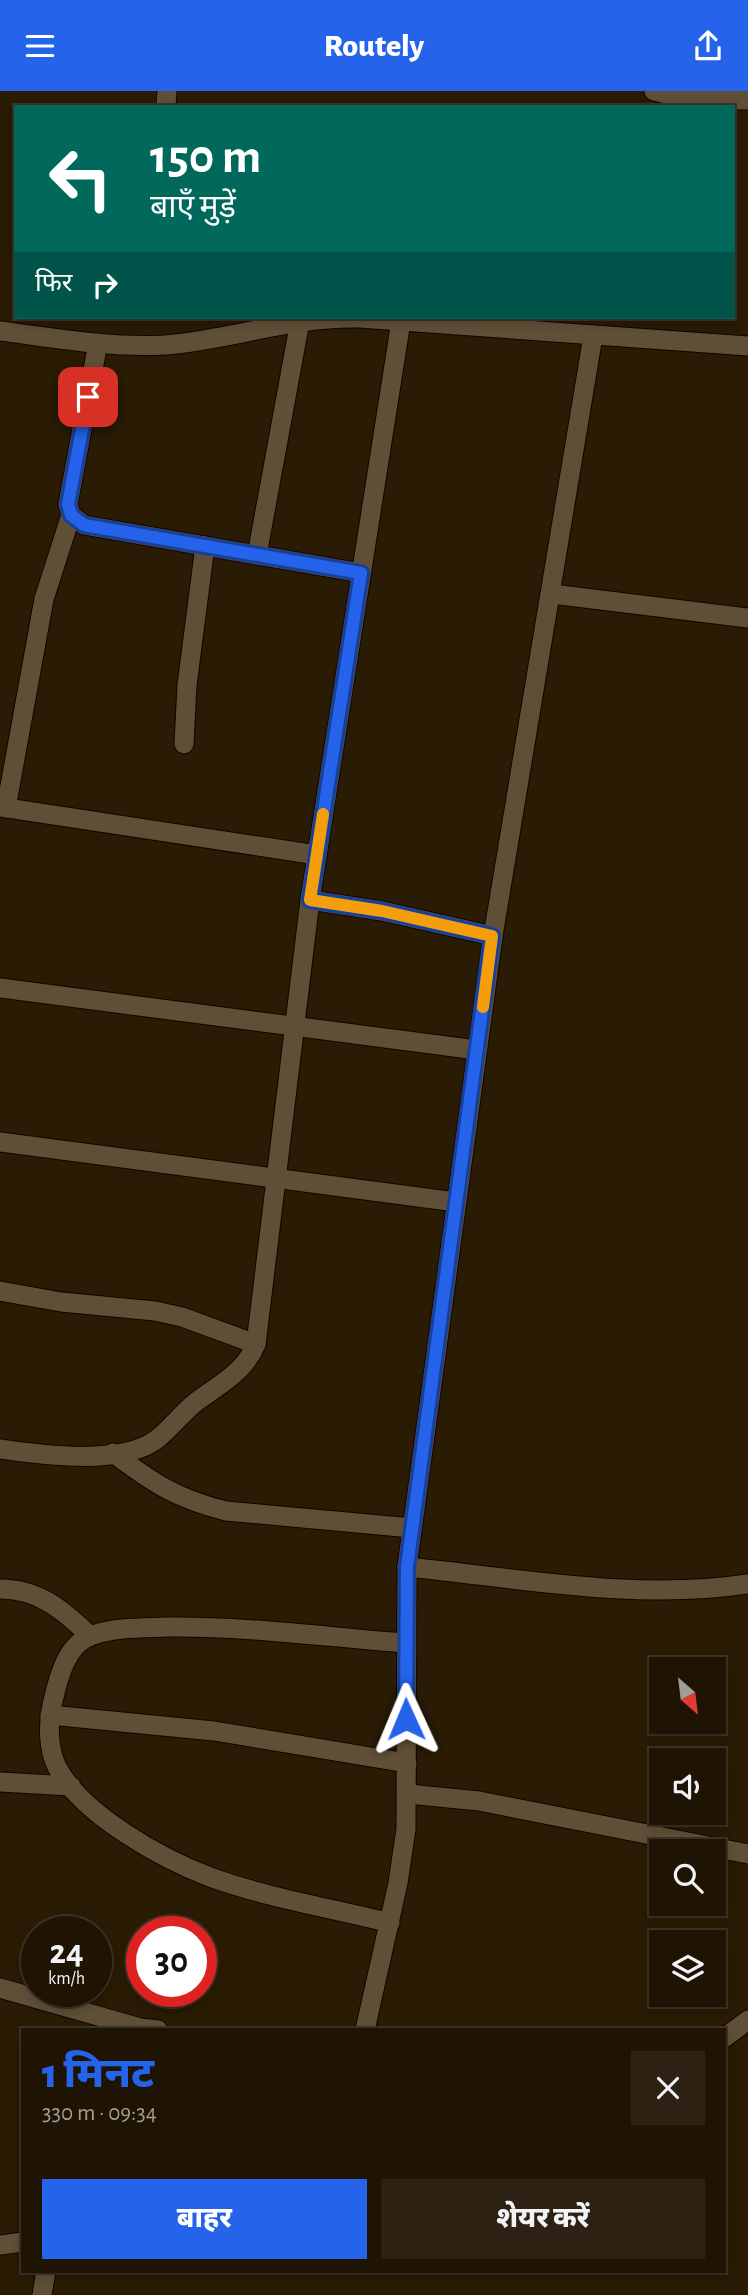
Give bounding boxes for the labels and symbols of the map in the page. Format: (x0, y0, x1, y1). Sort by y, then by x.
pin (58, 367, 118, 427)
north arrow (649, 1657, 726, 1734)
position arrow (369, 1682, 443, 1756)
speed limit sign: 30 (126, 1916, 217, 2007)

